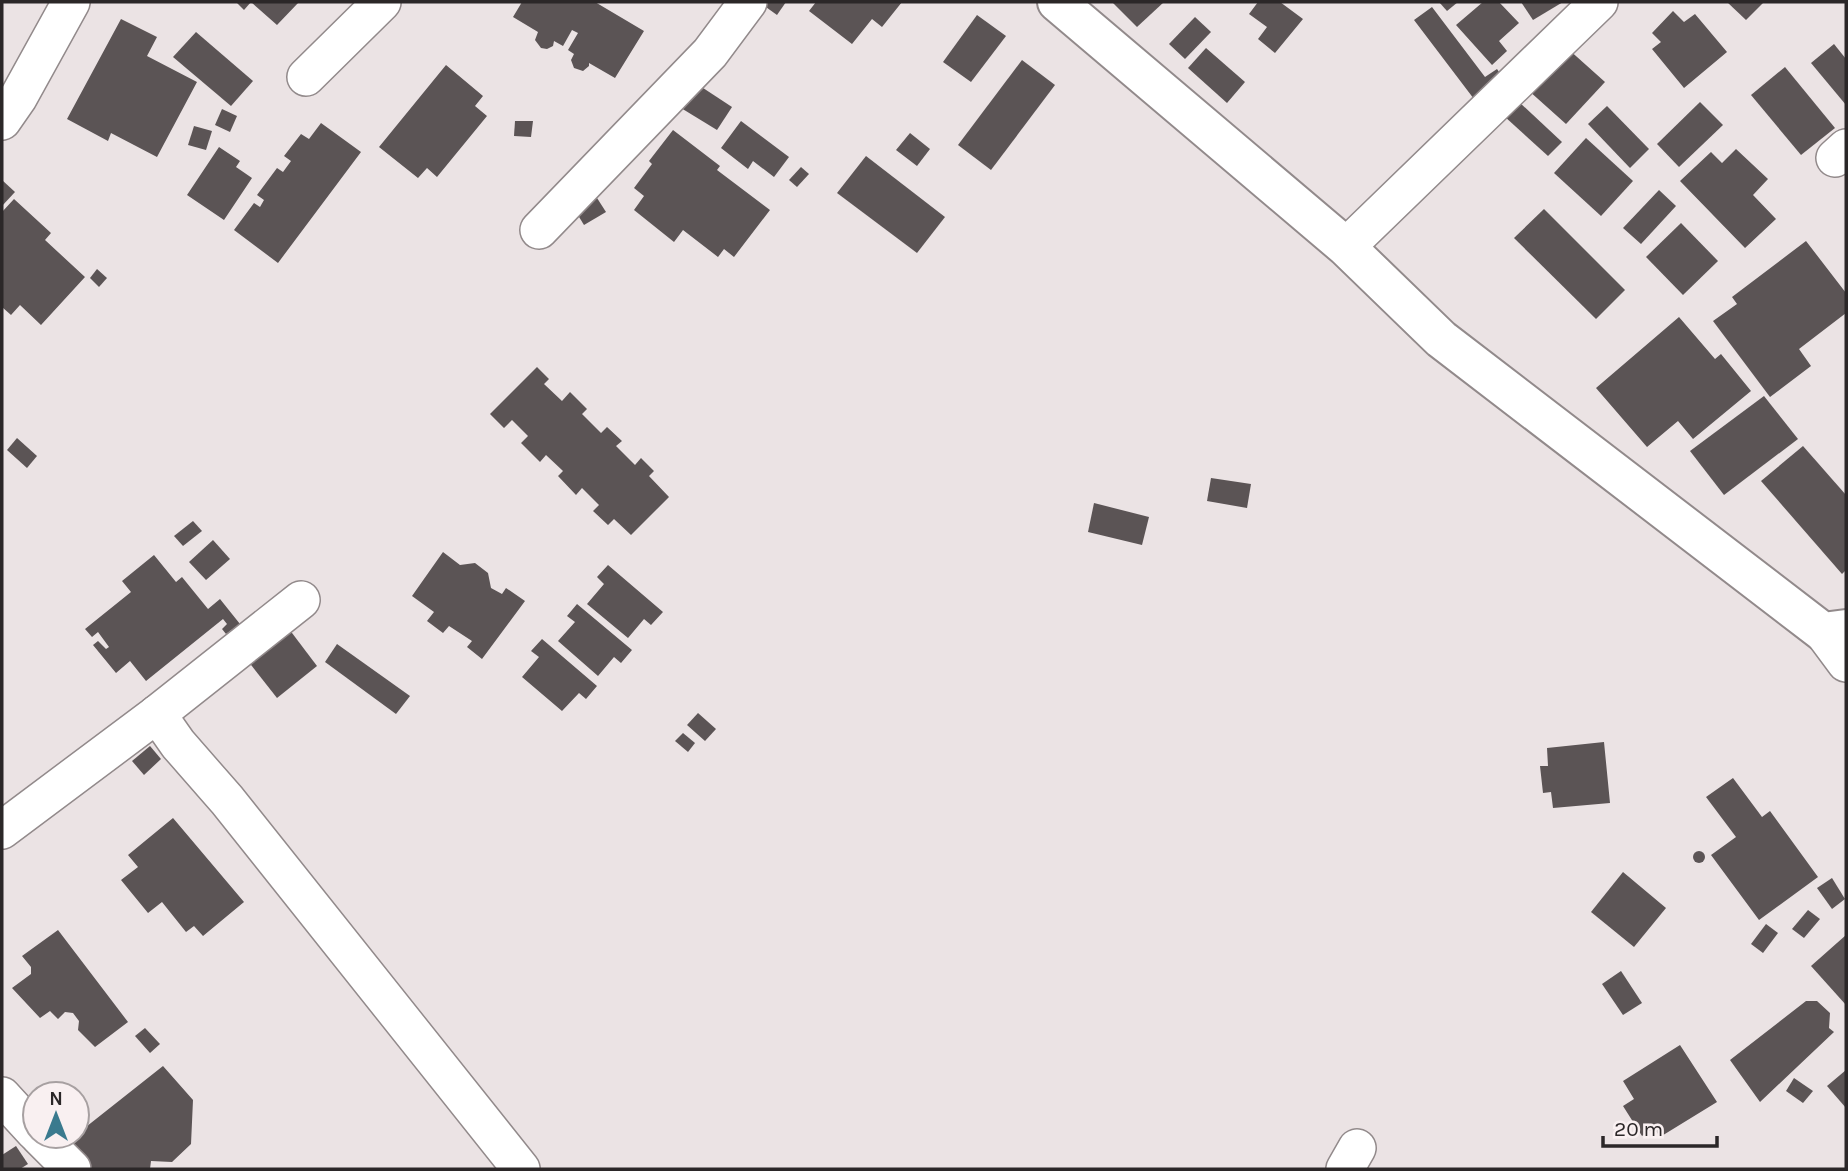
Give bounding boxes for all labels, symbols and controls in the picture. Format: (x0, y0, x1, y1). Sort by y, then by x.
north arrow (21, 1080, 91, 1150)
text: N (49, 1088, 63, 1110)
scale bar (1603, 1104, 1717, 1148)
text: 20 m (1614, 1117, 1663, 1141)

